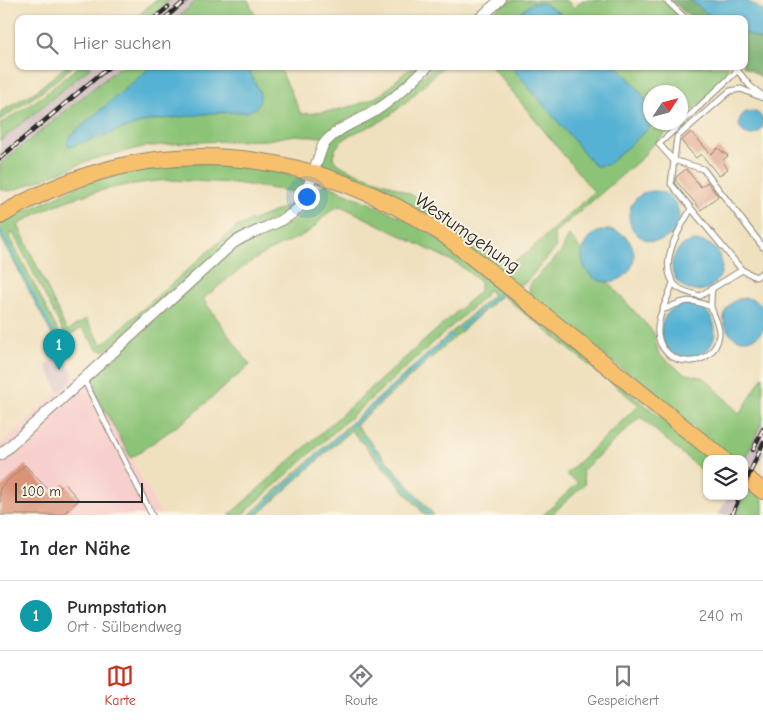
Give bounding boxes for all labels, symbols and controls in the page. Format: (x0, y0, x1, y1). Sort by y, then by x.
search box (15, 15, 748, 70)
icon: search (33, 29, 61, 57)
text: Hier suchen (73, 32, 171, 54)
north arrow (643, 85, 688, 130)
your location (294, 184, 320, 210)
street label: Westumgehung (411, 188, 524, 277)
pin: 1 (43, 329, 75, 370)
map controls (703, 455, 748, 500)
button: layers (703, 455, 748, 500)
scale bar (15, 480, 142, 503)
text: 100 m (22, 483, 61, 500)
text: In der Nähe (20, 536, 130, 560)
text: Pumpstation (67, 596, 167, 618)
text: 1 (33, 607, 39, 625)
text: 240 m (699, 607, 743, 625)
text: Ort · Sülbendweg (67, 618, 182, 636)
tab: Karte (105, 662, 136, 709)
tab: Route (345, 662, 378, 709)
tab: Gespeichert (587, 662, 658, 709)

